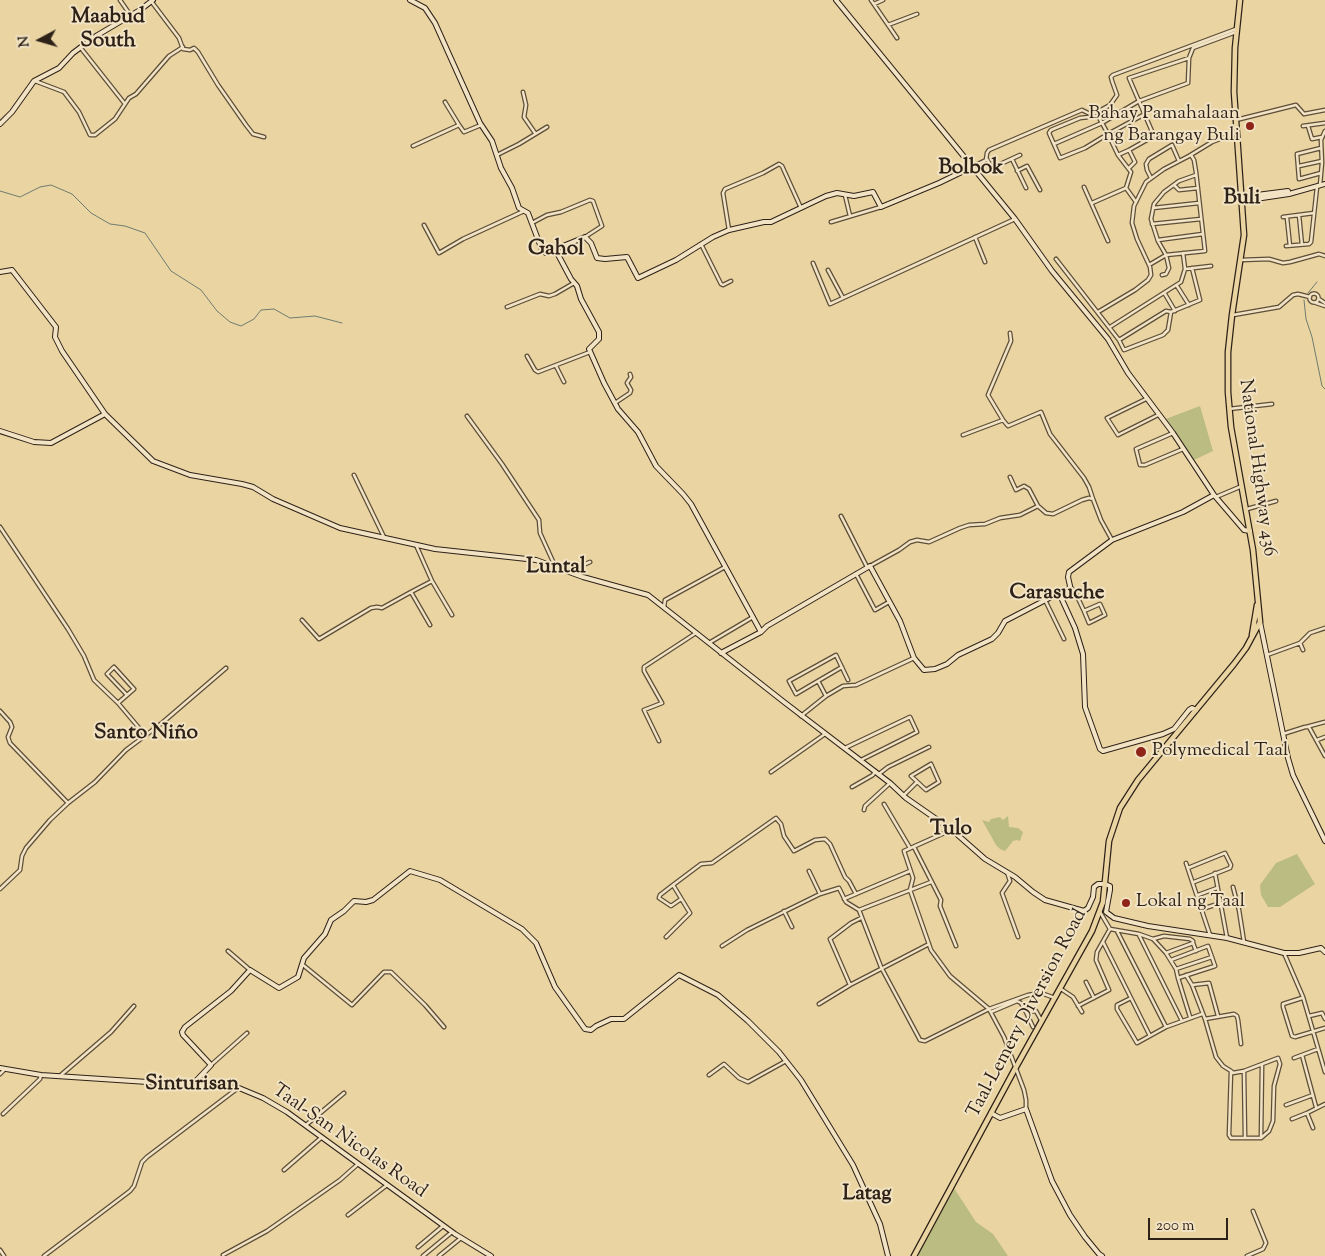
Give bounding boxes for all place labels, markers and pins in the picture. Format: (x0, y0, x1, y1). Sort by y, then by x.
place label: Bahay Pamahalaan ng Barangay Buli (1088, 104, 1240, 148)
marker: Bahay Pamahalaan ng Barangay Buli (1244, 120, 1256, 132)
place label: Polymedical Taal (1152, 741, 1288, 763)
marker: Polymedical Taal (1134, 745, 1148, 759)
place label: Lokal ng Taal (1136, 892, 1245, 914)
marker: Lokal ng Taal (1120, 897, 1132, 909)

